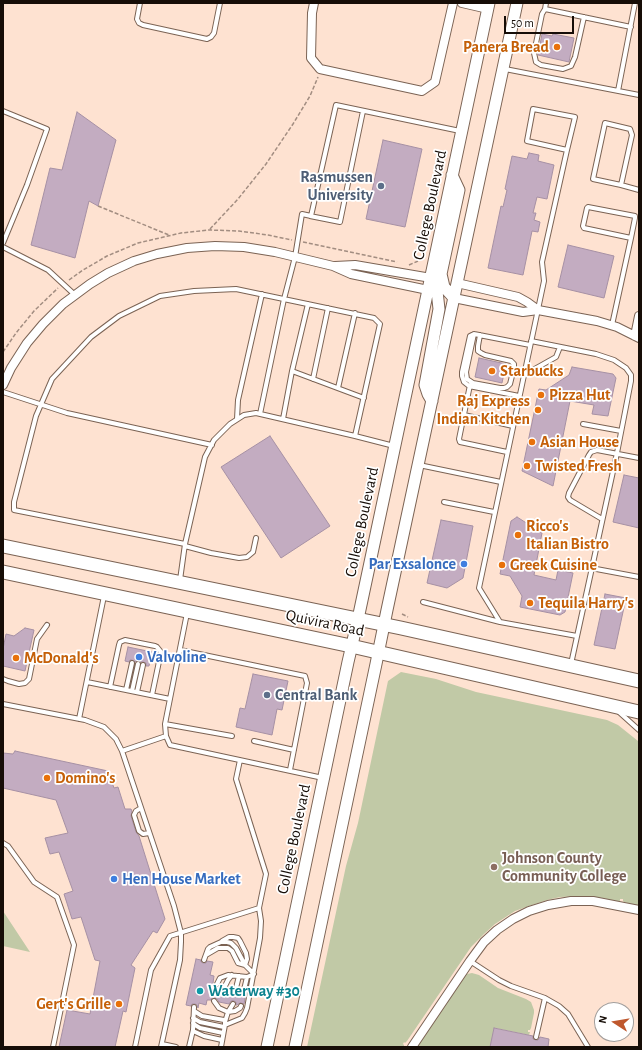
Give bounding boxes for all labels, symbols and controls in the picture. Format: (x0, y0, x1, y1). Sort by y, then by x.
scale bar (506, 8, 576, 34)
text: 50 m (511, 17, 534, 29)
place label: Panera Bread (463, 37, 549, 57)
marker: Panera Bread (552, 42, 562, 52)
street label: College Boulevard (409, 148, 451, 262)
place label: Rasmussen University (300, 167, 373, 205)
marker: Rasmussen University (376, 181, 386, 191)
place label: Starbucks (500, 361, 563, 381)
marker: Starbucks (487, 366, 497, 376)
place label: Pizza Hut (549, 385, 610, 405)
marker: Pizza Hut (536, 390, 546, 400)
place label: Raj Express Indian Kitchen (436, 391, 530, 429)
marker: Raj Express Indian Kitchen (533, 405, 543, 415)
place label: Asian House (540, 432, 619, 452)
marker: Asian House (527, 437, 537, 447)
place label: Twisted Fresh (535, 456, 622, 476)
marker: Twisted Fresh (522, 461, 532, 471)
street label: College Boulevard (341, 465, 383, 579)
place label: Ricco's Italian Bistro (526, 516, 609, 554)
marker: Ricco's Italian Bistro (513, 530, 523, 540)
place label: Par Exsalonce (368, 554, 456, 574)
place label: Greek Cuisine (510, 555, 597, 575)
marker: Par Exsalonce (459, 559, 469, 569)
marker: Greek Cuisine (497, 560, 507, 570)
place label: Tequila Harry's (538, 593, 634, 613)
marker: Tequila Harry's (525, 598, 535, 608)
street label: Quivira Road (284, 605, 366, 641)
place label: Valvoline (147, 647, 207, 667)
place label: McDonald's (24, 648, 99, 668)
marker: Valvoline (134, 652, 144, 662)
marker: McDonald's (11, 653, 21, 663)
place label: Central Bank (275, 685, 357, 705)
marker: Central Bank (262, 690, 272, 700)
place label: Domino's (55, 768, 115, 788)
marker: Domino's (42, 773, 52, 783)
street label: College Boulevard (273, 782, 315, 896)
place label: Johnson County Community College (502, 848, 627, 886)
marker: Johnson County Community College (489, 862, 499, 872)
place label: Hen House Market (122, 869, 241, 889)
marker: Hen House Market (109, 874, 119, 884)
place label: Waterway #30 (208, 981, 300, 1001)
marker: Waterway #30 (195, 986, 205, 996)
place label: Gert's Grille (36, 994, 111, 1014)
marker: Gert's Grille (114, 999, 124, 1009)
north arrow (594, 1002, 634, 1042)
text: N (597, 1015, 609, 1024)

